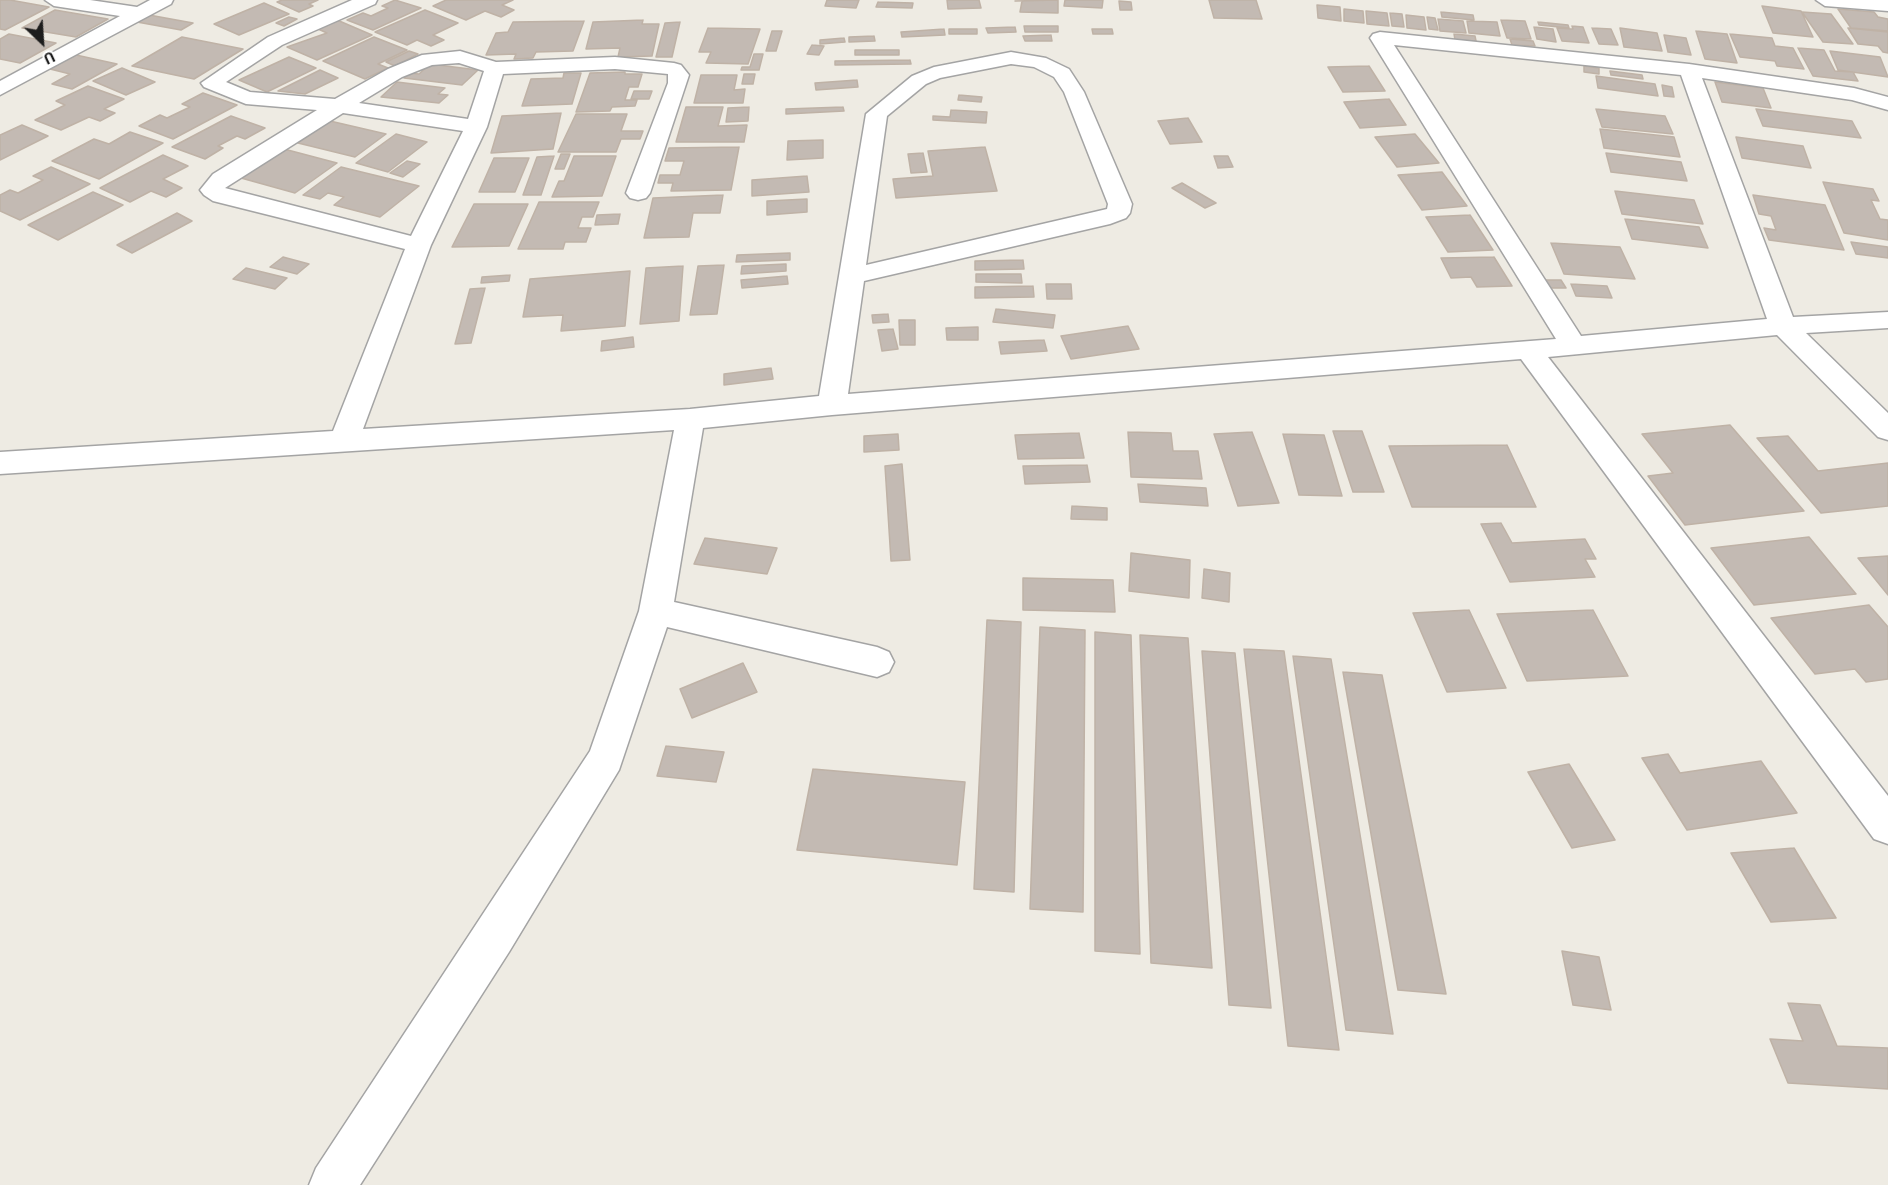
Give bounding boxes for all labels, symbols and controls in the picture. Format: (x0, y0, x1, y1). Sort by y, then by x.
north arrow (12, 12, 72, 72)
text: U (41, 48, 58, 70)

